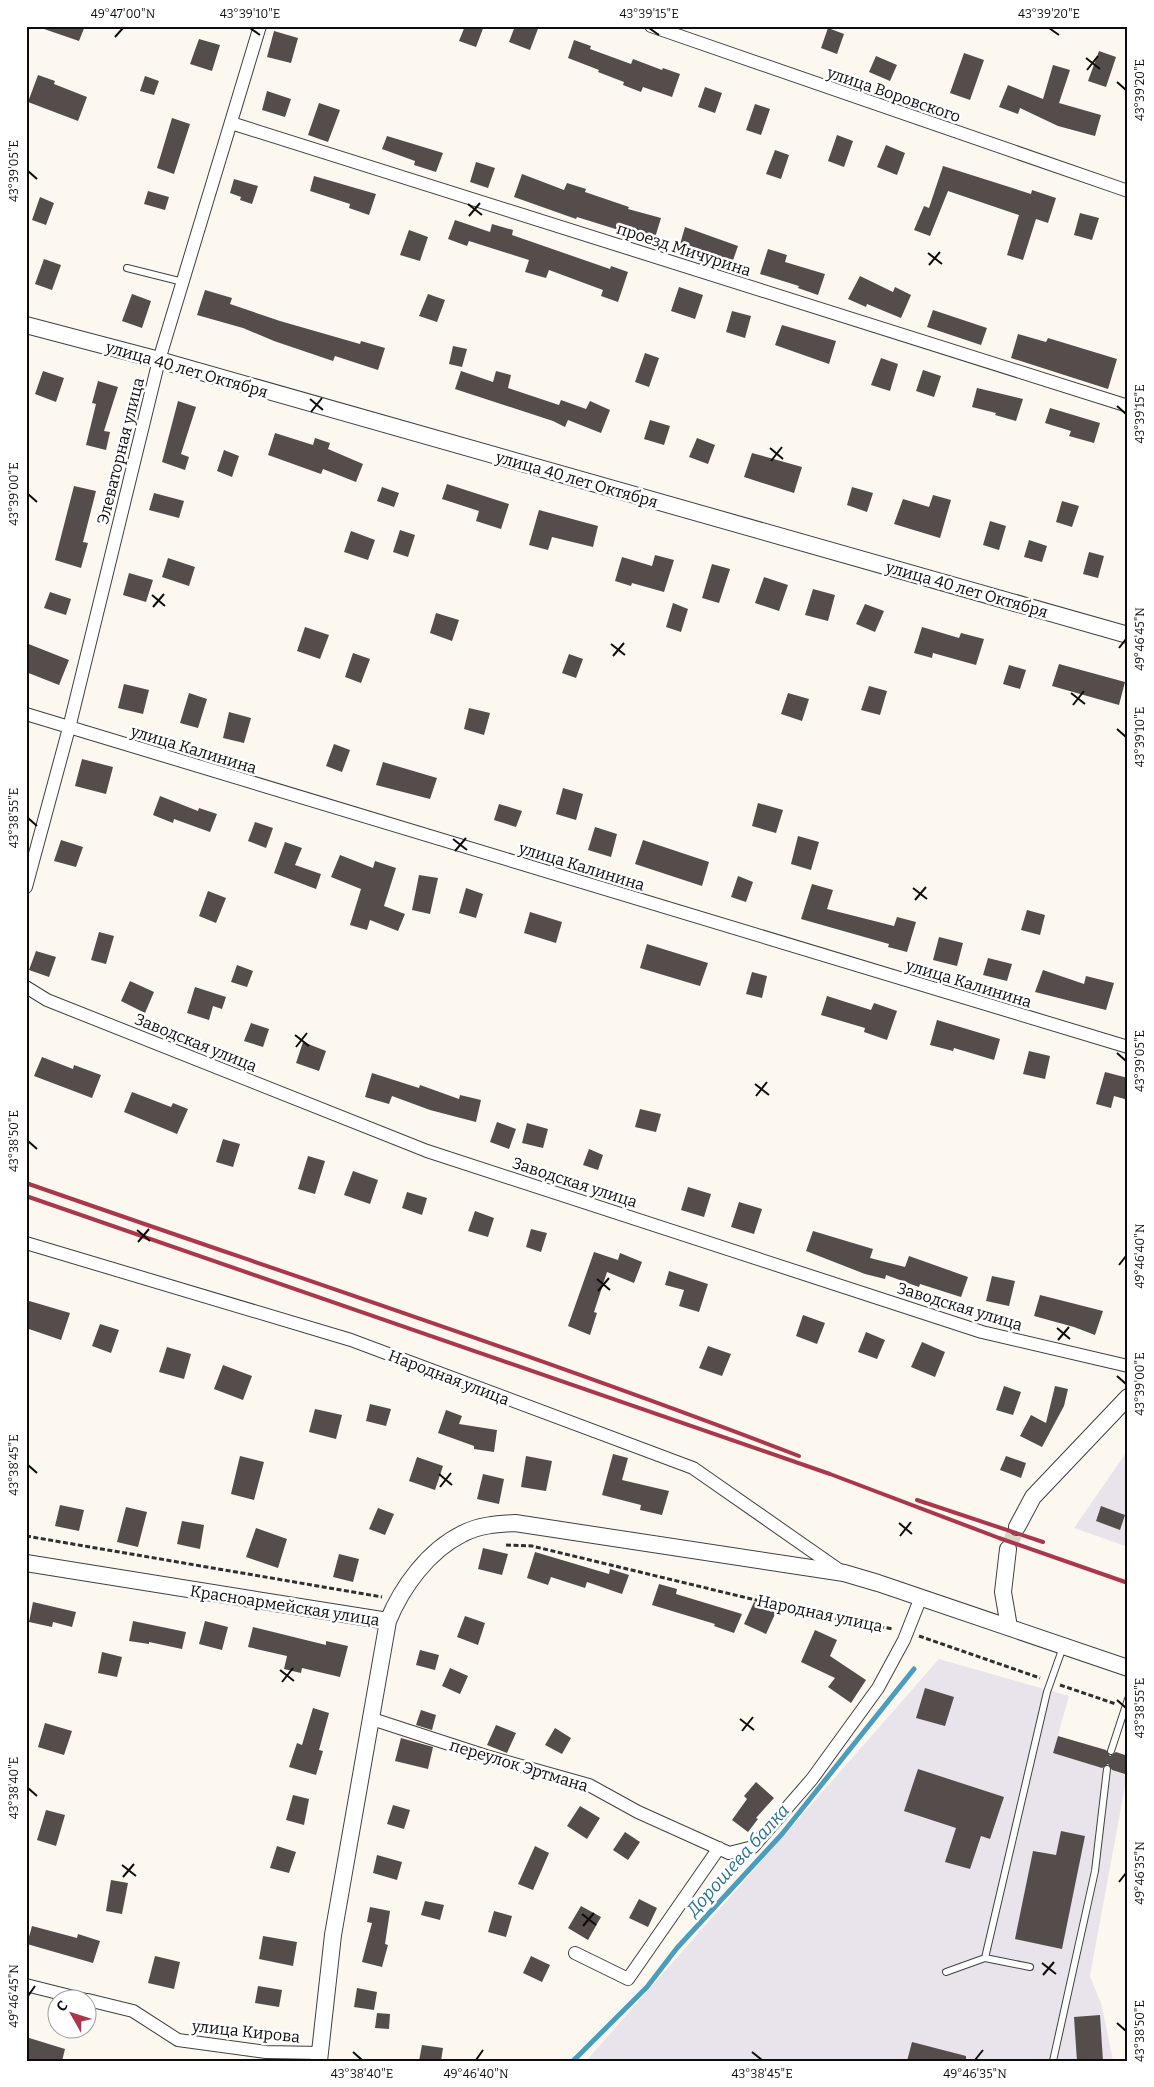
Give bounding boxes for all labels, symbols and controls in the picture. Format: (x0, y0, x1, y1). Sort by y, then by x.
text: 49°47'00"N (91, 7, 156, 21)
text: 43°39'10"E (220, 7, 280, 21)
text: 43°39'15"E (619, 7, 679, 21)
text: 43°39'20"E (1018, 7, 1080, 21)
text: 43°39'20"E (1133, 59, 1147, 121)
street label: улица Воровского (824, 62, 963, 126)
text: 43°39'05"E (7, 140, 21, 202)
street label: проезд Мичурина (614, 219, 754, 280)
street label: улица 40 лет Октября (103, 337, 270, 402)
street label: Элеваторная улица (93, 375, 148, 527)
text: 43°39'15"E (1133, 384, 1147, 444)
street label: улица 40 лет Октября (493, 447, 660, 512)
text: 43°39'00"E (7, 462, 21, 526)
street label: улица 40 лет Октября (883, 557, 1050, 622)
text: 49°46'45"N (1133, 607, 1147, 671)
text: 43°39'10"E (1133, 707, 1147, 767)
street label: улица Калинина (128, 721, 259, 778)
text: 43°38'55"E (7, 788, 21, 848)
street label: улица Калинина (516, 838, 647, 895)
street label: улица Калинина (903, 955, 1034, 1012)
street label: Заводская улица (132, 1009, 260, 1076)
text: 43°39'05"E (1133, 1030, 1147, 1092)
text: 43°38'50"E (7, 1110, 21, 1172)
street label: Заводская улица (510, 1153, 640, 1212)
text: 49°46'40"N (1133, 1223, 1147, 1288)
street label: Заводская улица (895, 1278, 1025, 1335)
street label: Народная улица (386, 1346, 512, 1409)
text: 43°39'00"E (1133, 1352, 1147, 1416)
text: 43°38'45"E (7, 1434, 21, 1496)
street label: Красноармейская улица (189, 1581, 381, 1630)
street label: Народная улица (755, 1591, 885, 1636)
text: 43°38'55"E (1133, 1678, 1147, 1738)
street label: переулок Эртмана (447, 1735, 591, 1796)
text: 43°38'40"E (7, 1757, 21, 1819)
water label: Дорошева балка (681, 1799, 794, 1922)
text: 49°46'35"N (1133, 1841, 1147, 1905)
text: 49°46'45"N (7, 1964, 21, 2028)
north arrow (48, 1990, 98, 2040)
text: С (53, 1997, 72, 2015)
text: 43°38'50"E (1133, 2000, 1147, 2062)
street label: улица Кирова (190, 2016, 301, 2047)
text: 43°38'40"E (331, 2067, 393, 2081)
text: 49°46'40"N (444, 2067, 509, 2081)
text: 43°38'45"E (731, 2067, 793, 2081)
text: 49°46'35"N (943, 2067, 1007, 2081)

